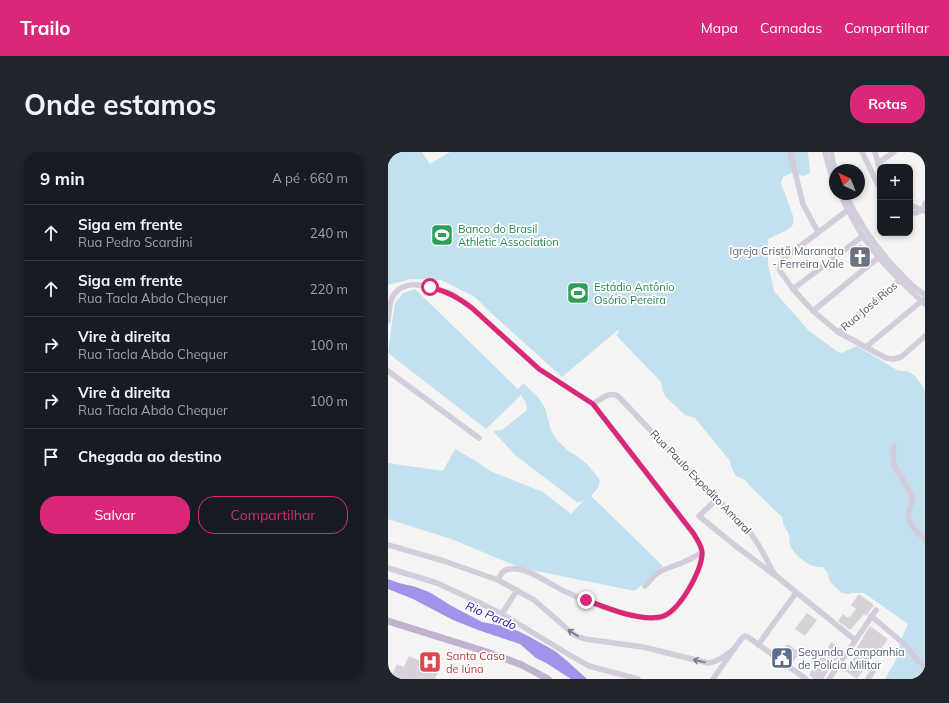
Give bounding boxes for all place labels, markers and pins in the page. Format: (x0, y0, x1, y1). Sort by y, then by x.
sports icon: Banco do Brasil Athletic Association (429, 222, 455, 248)
place label: Banco do Brasil Athletic Association (458, 222, 559, 249)
place label: Igreja Cristã Maranata - Ferreira Vale (730, 244, 844, 271)
church icon: Igreja Cristã Maranata - Ferreira Vale (847, 244, 873, 270)
sports icon: Estádio Antônio Osório Pereira (565, 280, 591, 306)
place label: Estádio Antônio Osório Pereira (594, 280, 675, 307)
public building icon: Segunda Companhia de Polícia Militar (769, 645, 795, 671)
place label: Segunda Companhia de Polícia Militar (798, 645, 905, 672)
hospital icon: Santa Casa de Iúna (417, 649, 443, 675)
place label: Santa Casa de Iúna (446, 649, 505, 676)

